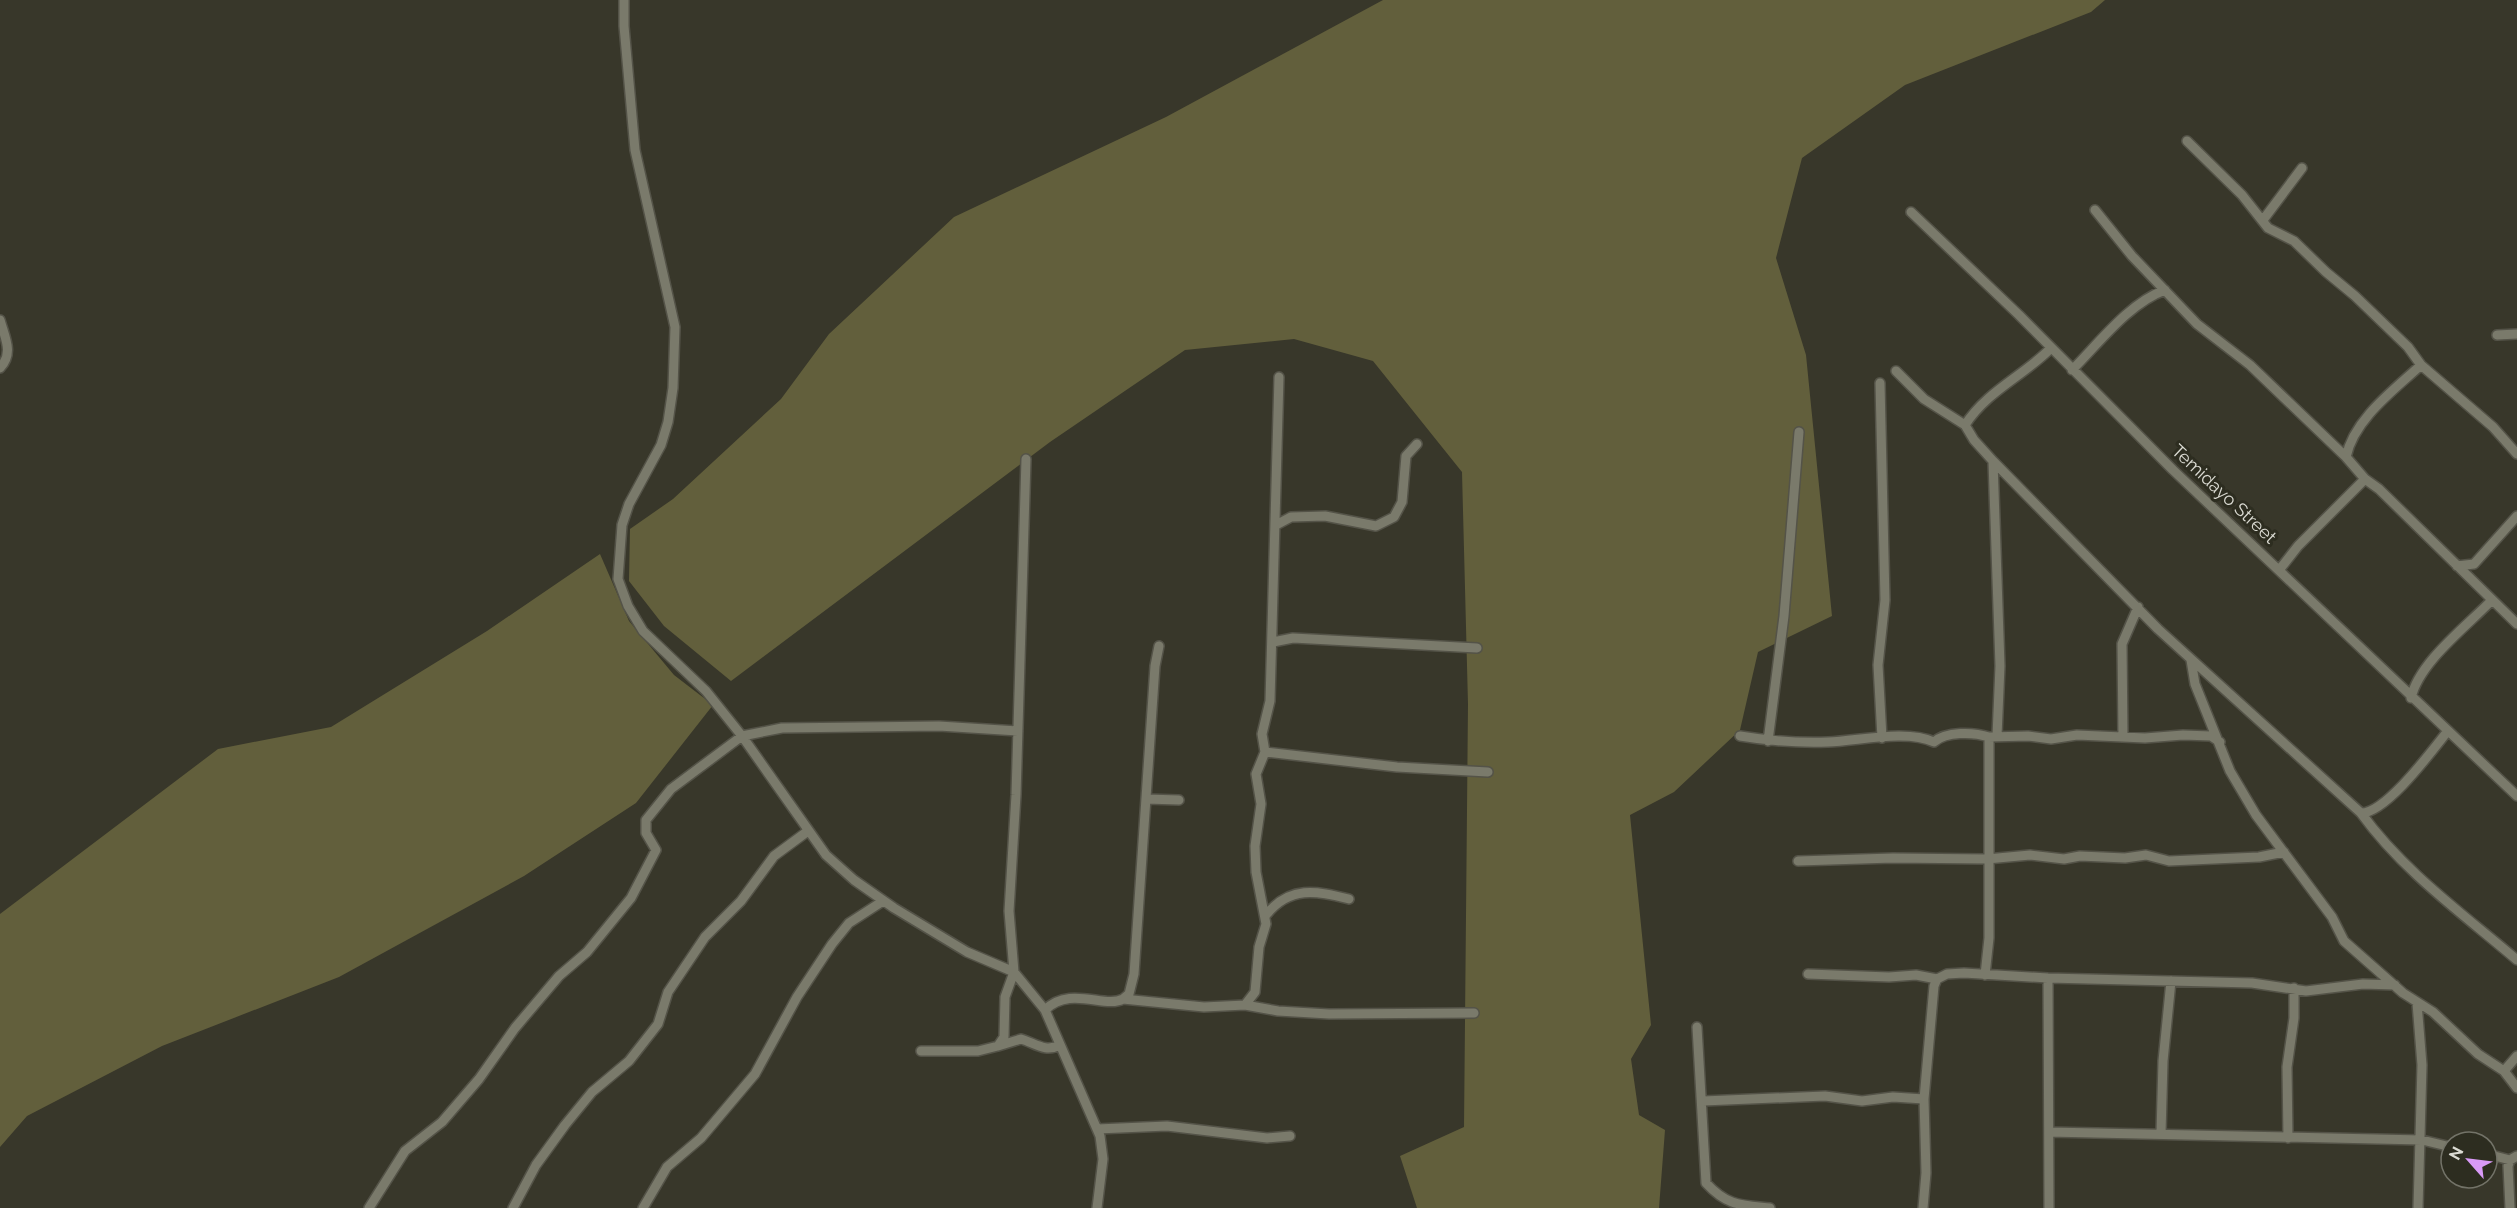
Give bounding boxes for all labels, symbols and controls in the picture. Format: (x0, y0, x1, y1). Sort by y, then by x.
street label: Temidayo Street (2168, 440, 2281, 547)
north arrow (2439, 1130, 2499, 1190)
text: N (2445, 1143, 2467, 1163)

